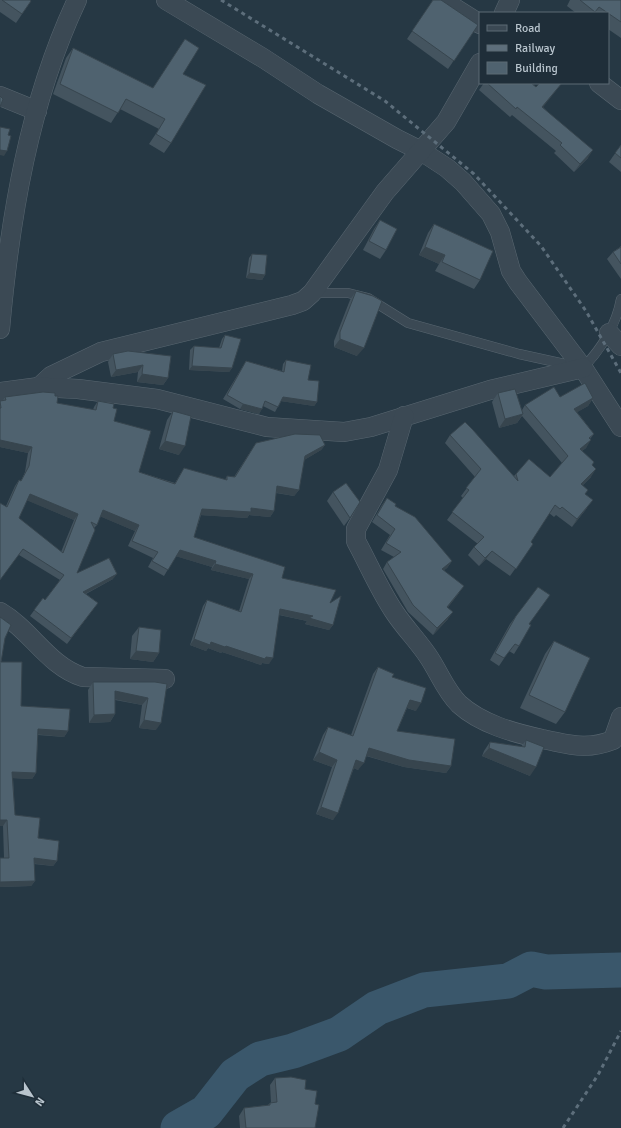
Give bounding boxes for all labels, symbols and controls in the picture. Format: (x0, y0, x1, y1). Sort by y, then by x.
legend (479, 12, 609, 84)
text: Road (515, 21, 541, 36)
text: Railway (515, 41, 555, 56)
text: Building (515, 61, 558, 76)
north arrow (12, 1076, 52, 1116)
text: N (32, 1095, 47, 1109)

